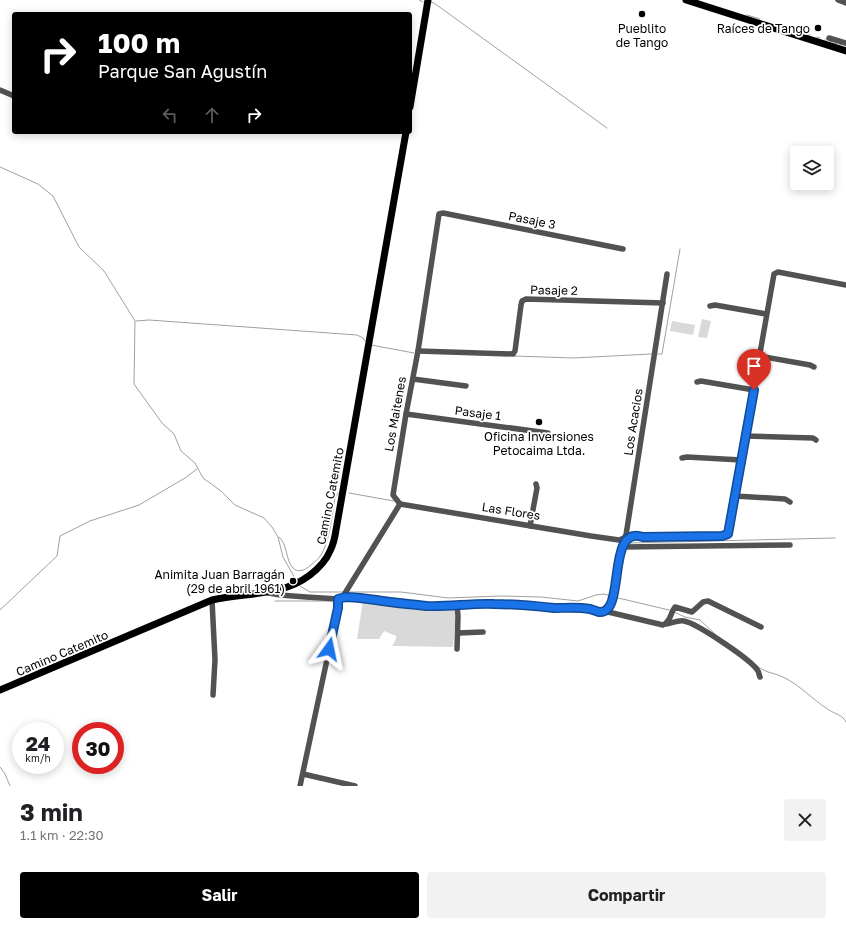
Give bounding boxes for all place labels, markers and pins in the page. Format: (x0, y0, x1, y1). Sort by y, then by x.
marker: Pueblito de Tango (637, 9, 647, 19)
place label: Pueblito de Tango (616, 21, 668, 50)
place label: Raíces de Tango (717, 21, 810, 36)
marker: Raíces de Tango (813, 23, 823, 33)
pin (737, 349, 771, 390)
marker: Oficina Inversiones Petocaima Ltda. (534, 417, 544, 427)
place label: Oficina Inversiones Petocaima Ltda. (484, 429, 594, 458)
place label: Animita Juan Barragán (29 de abril 1961) (154, 567, 285, 596)
marker: Animita Juan Barragán (29 de abril 1961) (288, 576, 298, 586)

